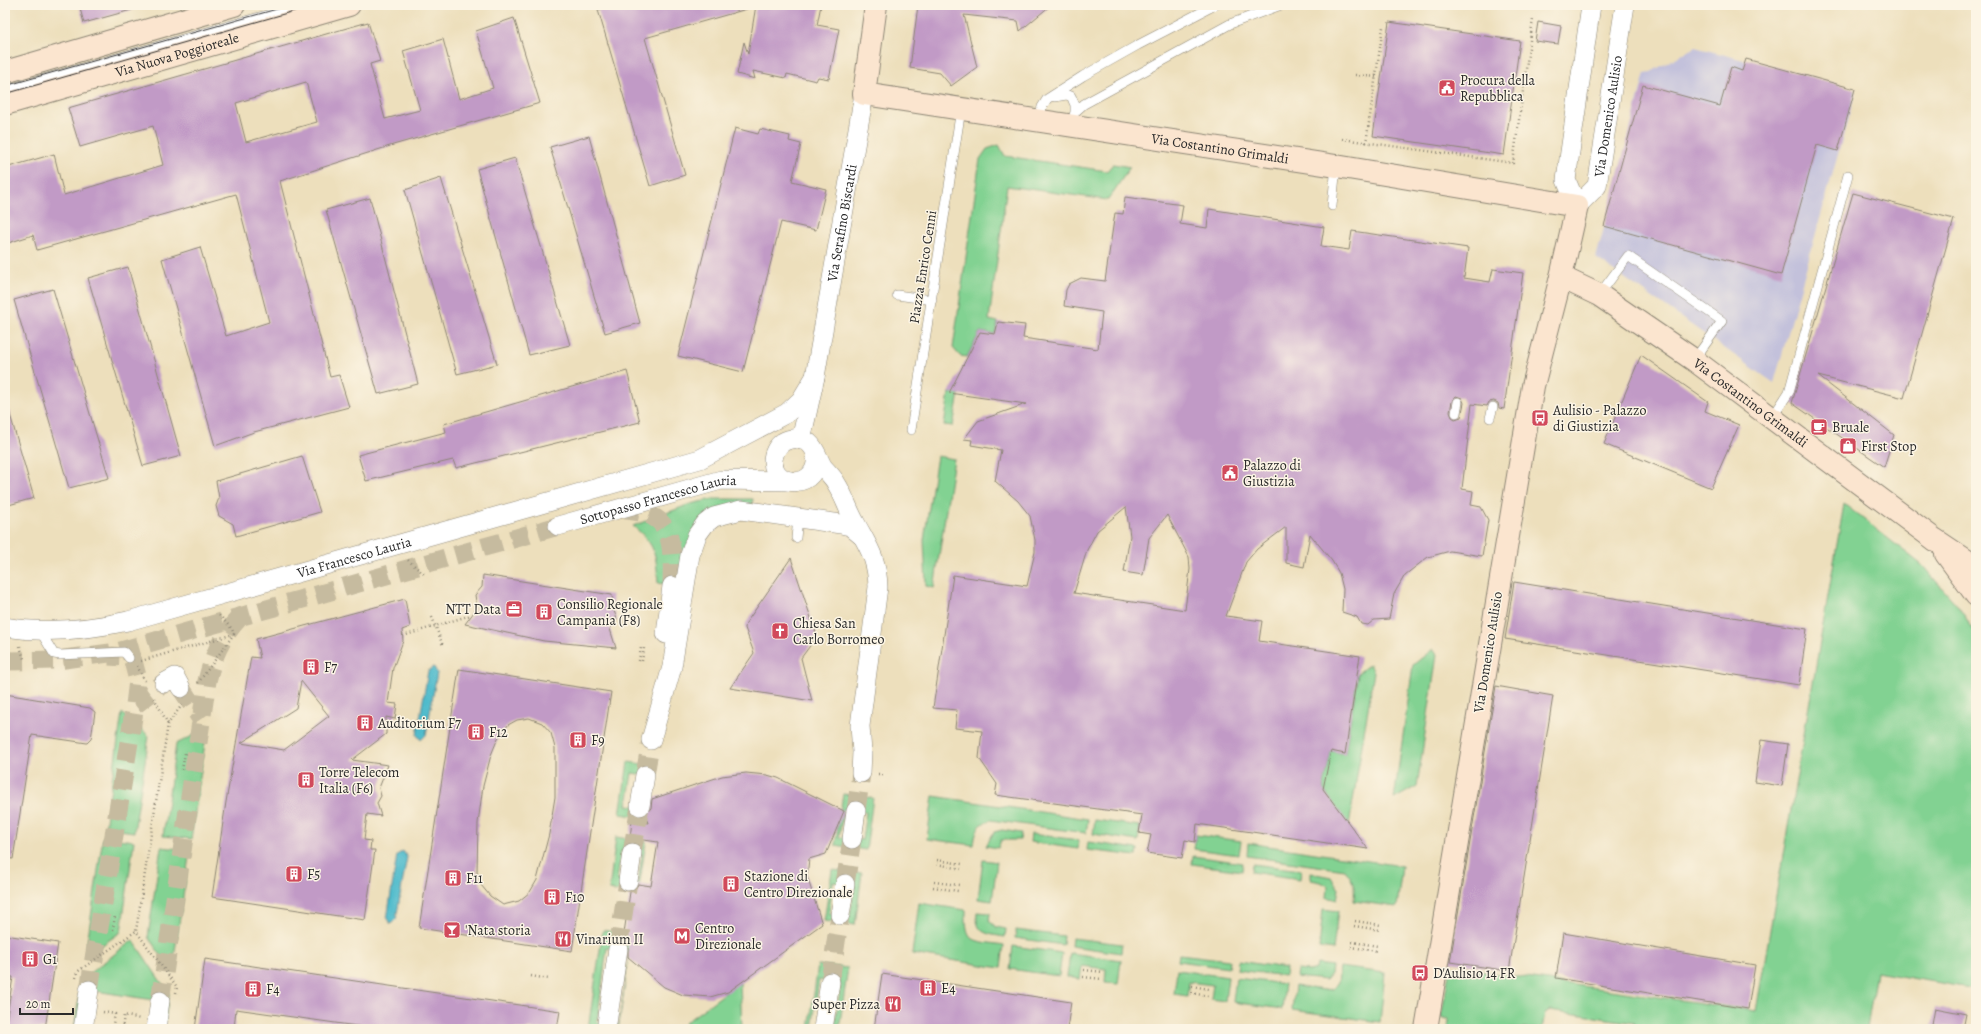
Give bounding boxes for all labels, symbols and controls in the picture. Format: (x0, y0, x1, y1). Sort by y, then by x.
street label: Via Nuova Poggioreale (112, 28, 241, 82)
street label: Via Domenico Aulisio (1589, 54, 1627, 179)
place label: Procura della Repubblica (1460, 71, 1535, 106)
public building icon: Procura della Repubblica (1437, 78, 1457, 98)
street label: Via Costantino Grimaldi (1149, 128, 1290, 168)
street label: Via Serafino Biscardi (822, 163, 861, 284)
street label: Piazza Enrico Cenni (905, 209, 941, 325)
street label: Via Costantino Grimaldi (1689, 353, 1812, 451)
place label: Aulisio - Palazzo di Giustizia (1552, 401, 1646, 436)
bus stop icon: Aulisio - Palazzo di Giustizia (1530, 408, 1550, 428)
cafe icon: Bruale (1809, 417, 1829, 437)
place label: Bruale (1832, 418, 1869, 437)
shop icon: First Stop (1838, 436, 1858, 456)
place label: First Stop (1861, 437, 1917, 456)
place label: Palazzo di Giustizia (1243, 456, 1301, 491)
public building icon: Palazzo di Giustizia (1220, 463, 1240, 483)
street label: Sottopasso Francesco Lauria (578, 470, 737, 529)
street label: Via Francesco Lauria (294, 532, 414, 582)
street label: Via Domenico Aulisio (1469, 590, 1507, 715)
place label: Consilio Regionale Campania (F8) (557, 595, 663, 630)
office icon: NTT Data (504, 599, 524, 619)
place label: NTT Data (446, 600, 501, 619)
building icon: Consilio Regionale Campania (F8) (534, 602, 554, 622)
place label: Chiesa San Carlo Borromeo (793, 614, 884, 649)
church icon: Chiesa San Carlo Borromeo (770, 621, 790, 641)
building icon: F7 (301, 657, 321, 677)
place label: F7 (324, 658, 337, 677)
building icon: Auditorium F7 (355, 713, 375, 733)
place label: Auditorium F7 (377, 714, 461, 733)
building icon: F12 (466, 722, 486, 742)
place label: F12 (489, 723, 508, 742)
building icon: F9 (568, 730, 588, 750)
place label: F9 (591, 731, 605, 750)
place label: Torre Telecom Italia (F6) (319, 763, 400, 798)
building icon: Torre Telecom Italia (F6) (296, 770, 316, 790)
building icon: F5 (284, 864, 304, 884)
place label: F5 (307, 865, 320, 884)
place label: Stazione di Centro Direzionale (744, 867, 853, 902)
building icon: F11 (443, 868, 463, 888)
place label: F11 (466, 869, 483, 888)
building icon: Stazione di Centro Direzionale (721, 874, 741, 894)
building icon: F10 (542, 887, 562, 907)
place label: F10 (565, 888, 584, 907)
place label: Centro Direzionale (695, 919, 762, 954)
bar icon: 'Nata storia (442, 920, 462, 940)
place label: 'Nata storia (465, 921, 531, 940)
metro station icon: Centro Direzionale (672, 926, 692, 946)
restaurant icon: Vinarium II (553, 929, 573, 949)
place label: Vinarium II (575, 930, 644, 949)
building icon: G1 (20, 949, 40, 969)
place label: G1 (43, 950, 57, 969)
bus stop icon: D'Aulisio 14 FR (1410, 963, 1430, 983)
place label: D'Aulisio 14 FR (1433, 964, 1516, 983)
building icon: E4 (918, 978, 938, 998)
building icon: F4 (243, 979, 263, 999)
place label: E4 (941, 979, 956, 998)
place label: F4 (266, 980, 280, 999)
scale bar (20, 990, 73, 1016)
restaurant icon: Super Pizza (883, 994, 903, 1014)
place label: Super Pizza (812, 995, 880, 1014)
text: 20 m (26, 996, 50, 1012)

